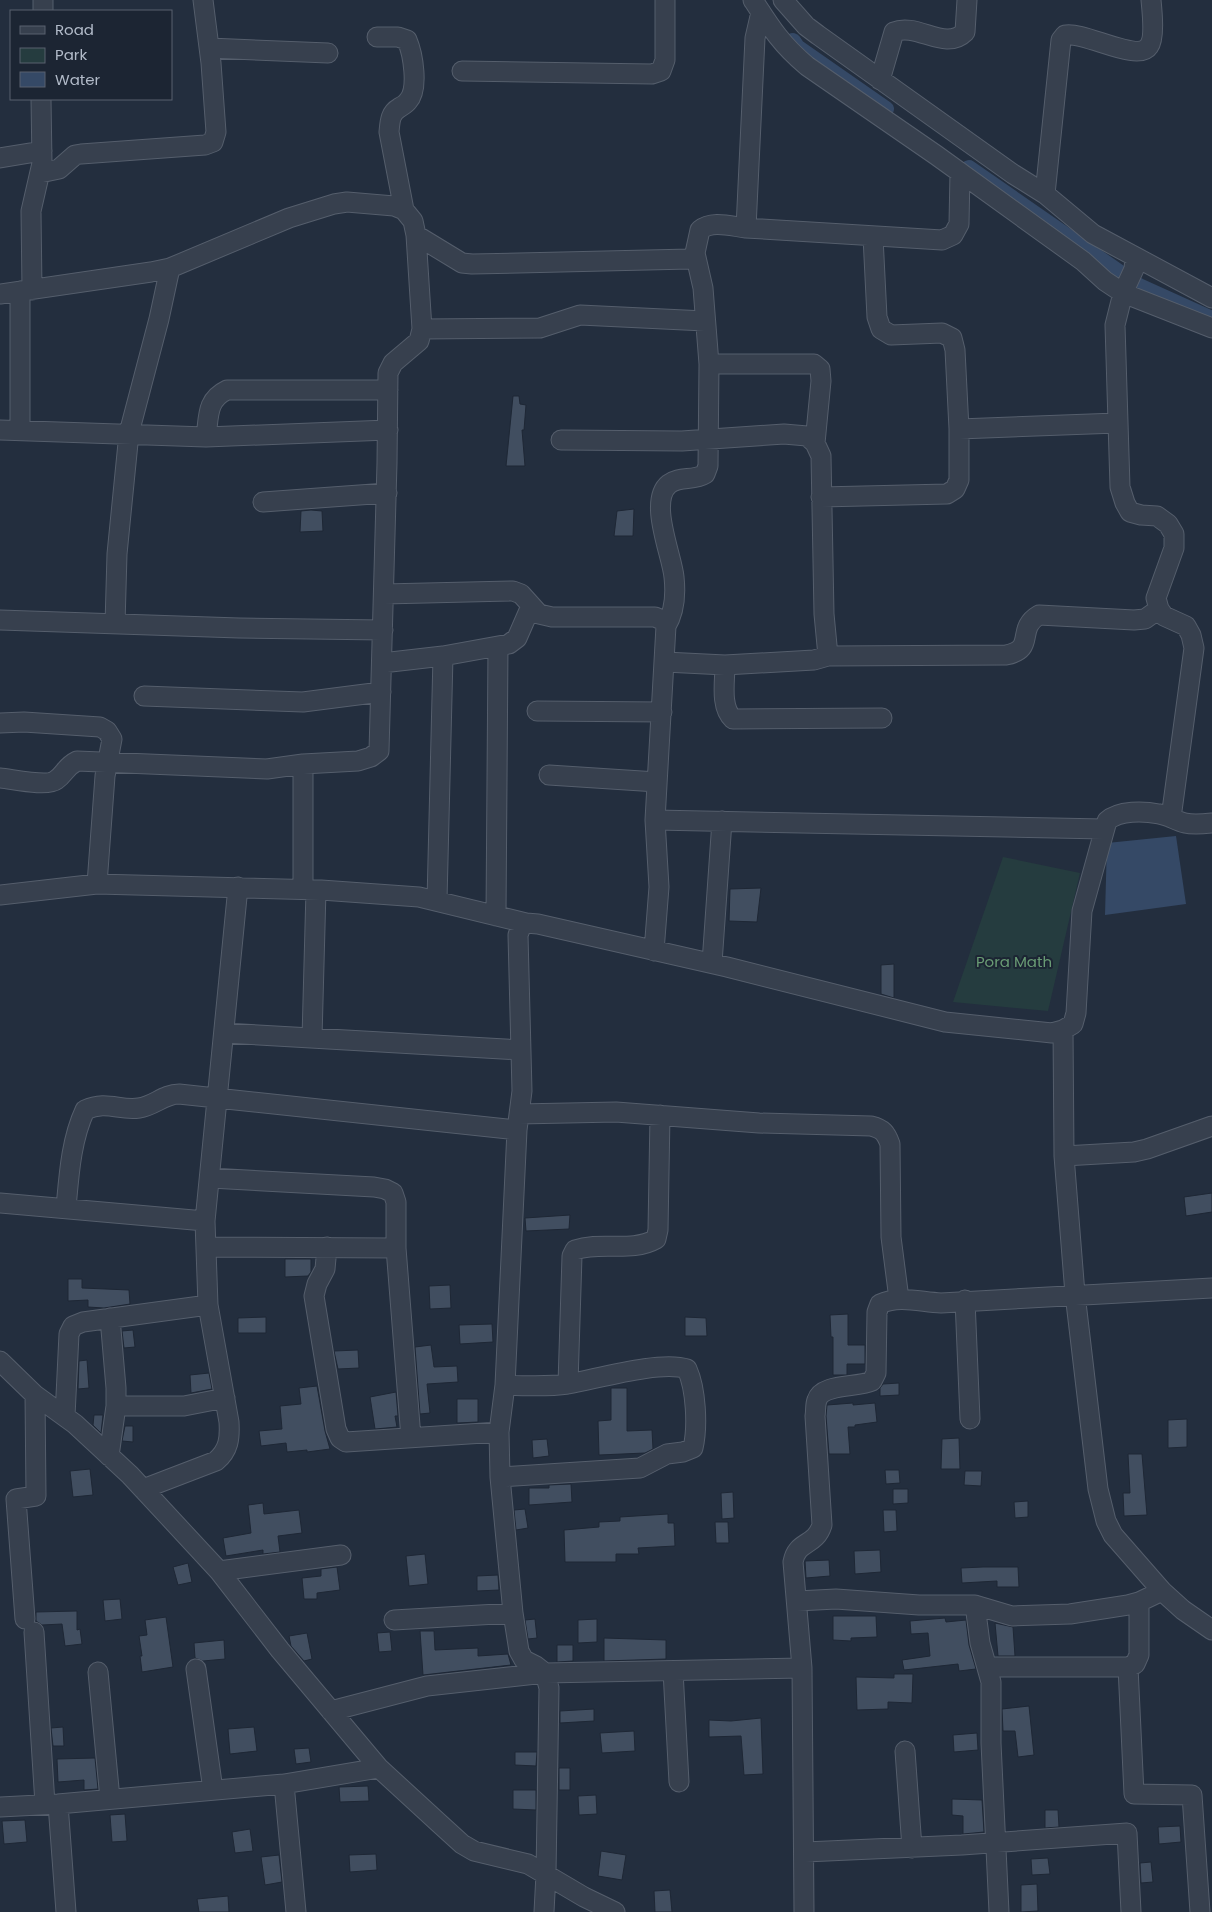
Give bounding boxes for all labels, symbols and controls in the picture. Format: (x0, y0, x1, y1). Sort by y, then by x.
legend (10, 10, 172, 100)
text: Road (55, 19, 94, 40)
text: Park (55, 44, 87, 65)
text: Water (55, 69, 101, 90)
park label: Pora Math (976, 951, 1052, 972)

